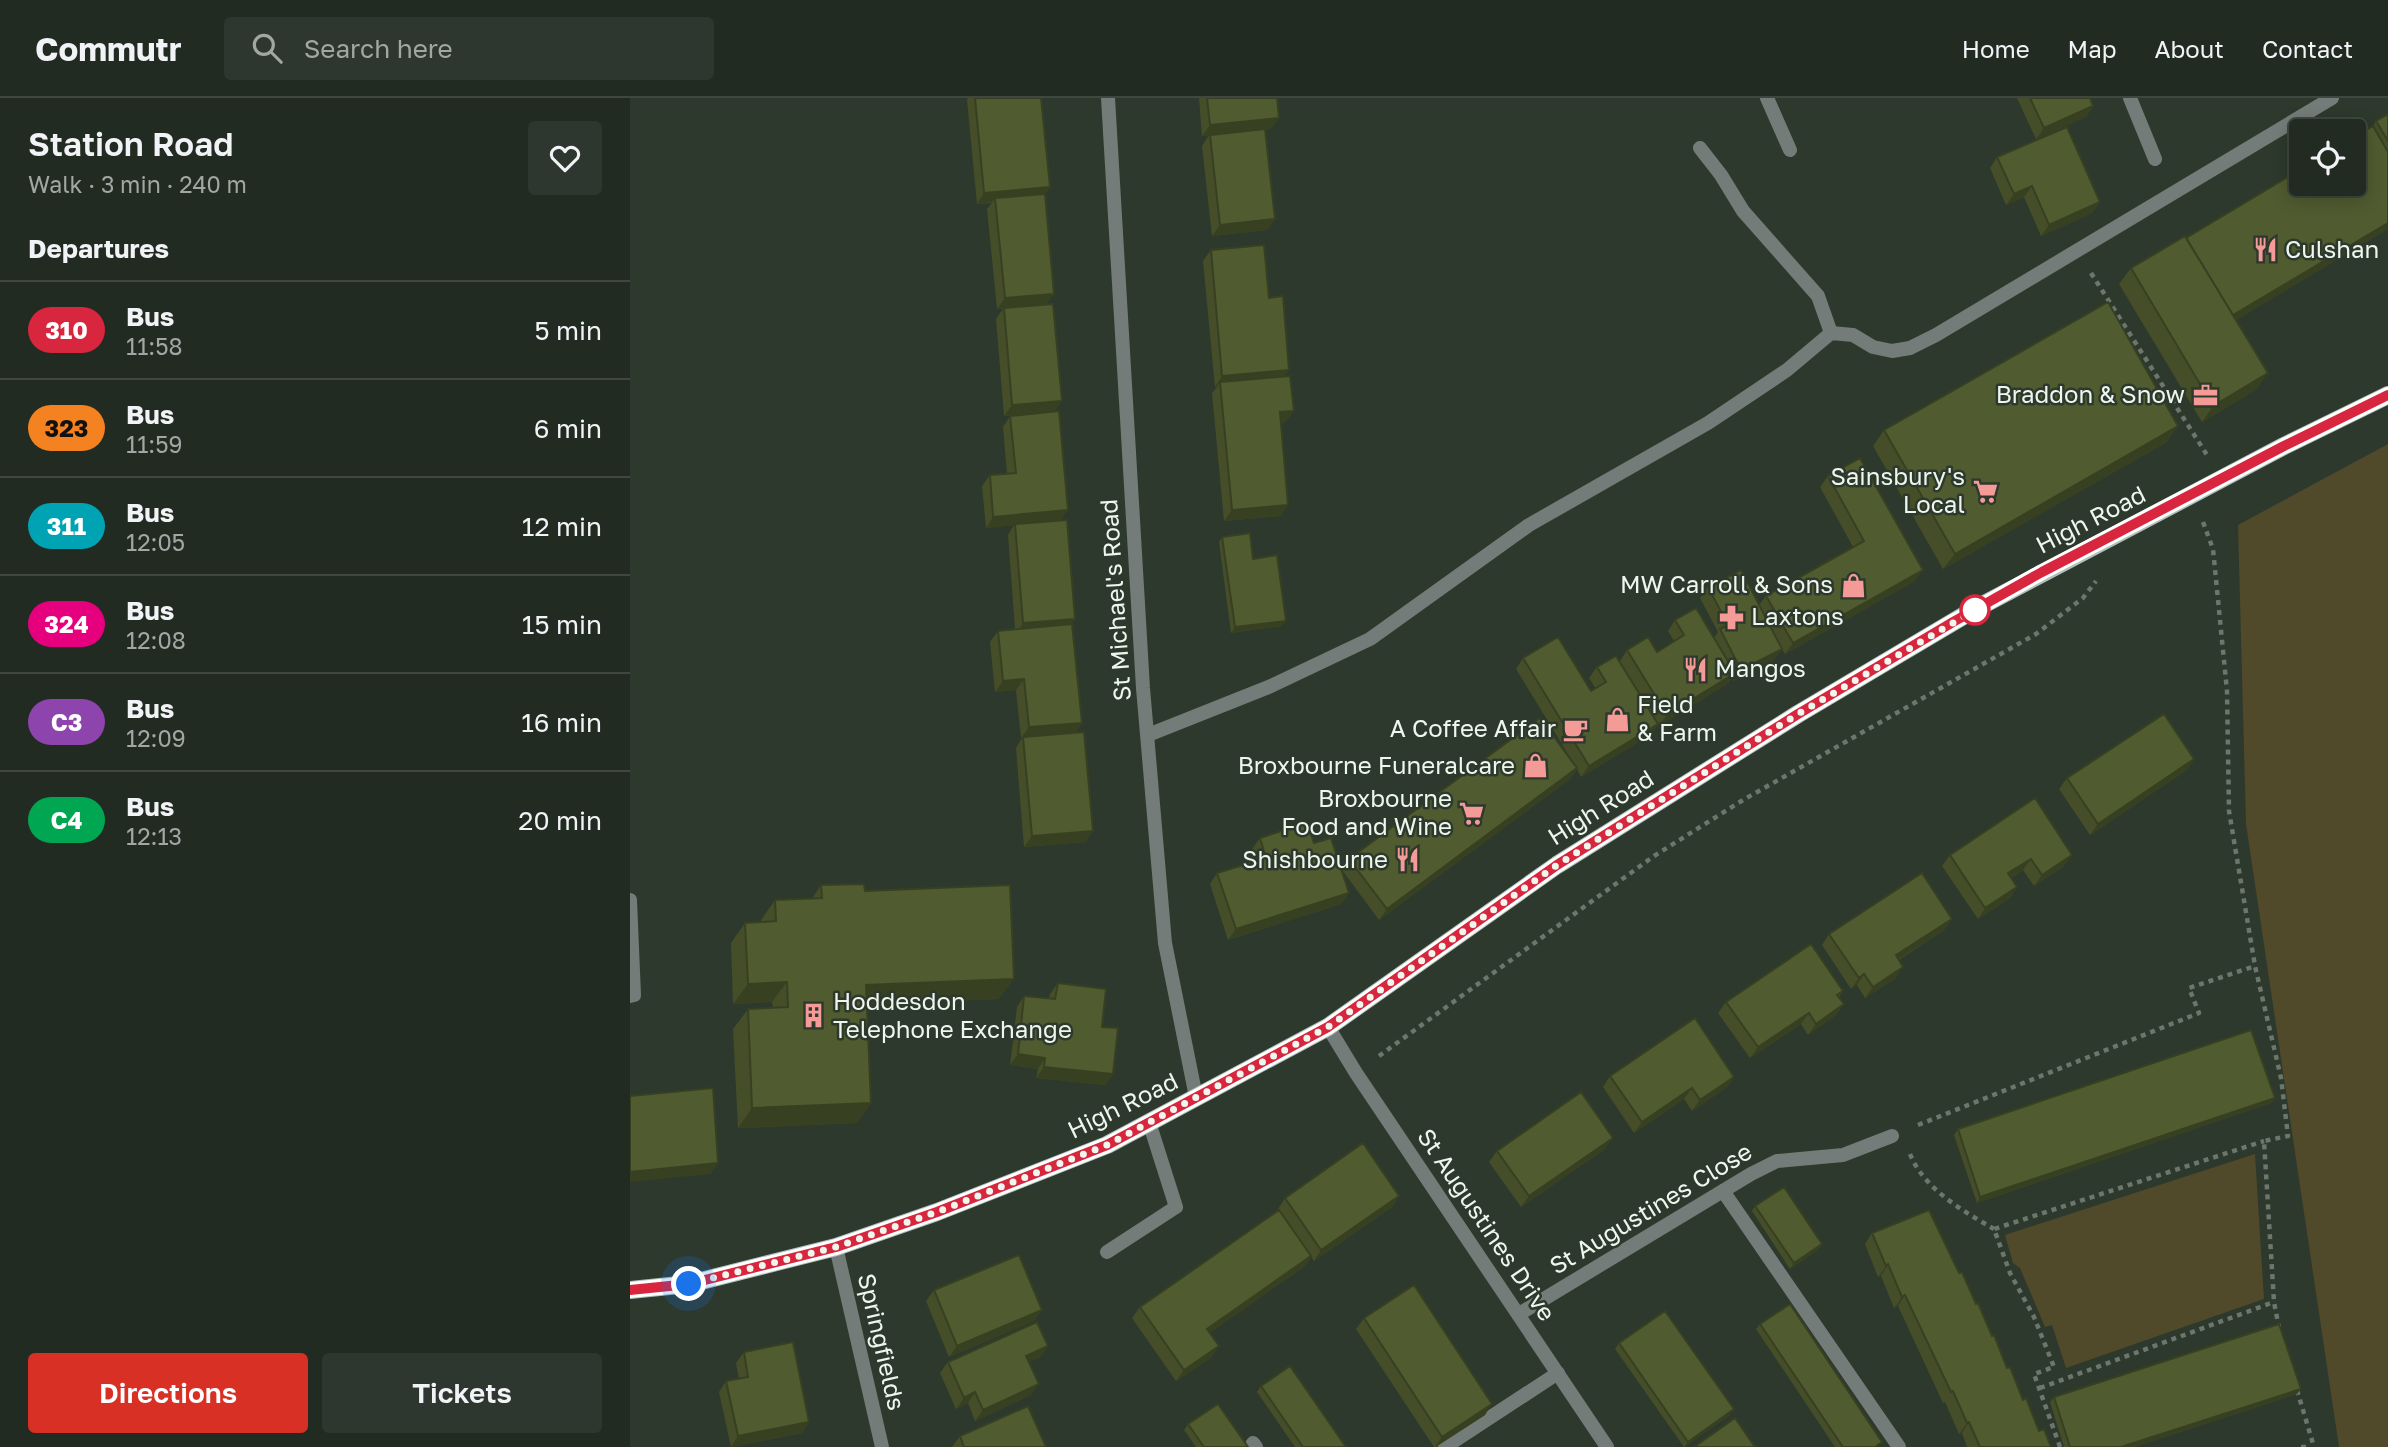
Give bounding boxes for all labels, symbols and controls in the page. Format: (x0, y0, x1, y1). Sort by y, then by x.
search box (224, 17, 714, 80)
text: Commutr (35, 29, 182, 68)
icon: search (248, 29, 286, 67)
text: Search here (304, 33, 453, 64)
text: Home (1962, 34, 2030, 63)
text: Map (2068, 34, 2117, 63)
text: About (2155, 34, 2224, 63)
text: Contact (2262, 34, 2353, 63)
map controls (2289, 119, 2366, 196)
button: locate (2289, 119, 2366, 196)
button: heart (528, 121, 602, 195)
text: Station Road (28, 124, 233, 163)
text: Walk · 3 min · 240 m (28, 170, 247, 198)
text: Departures (28, 233, 169, 264)
place label: Culshan (2285, 234, 2379, 263)
restaurant icon: Culshan (2251, 236, 2279, 264)
text: Bus (126, 301, 174, 332)
text: 310 (45, 315, 88, 344)
text: 5 min (534, 315, 602, 346)
text: 11:58 (126, 332, 183, 360)
place label: Braddon & Snow (1996, 379, 2185, 408)
office icon: Braddon & Snow (2191, 381, 2219, 409)
text: Bus (126, 399, 174, 430)
text: 323 (45, 413, 88, 442)
text: 6 min (534, 413, 602, 444)
text: 11:59 (126, 430, 182, 458)
place label: Sainsbury's Local (1830, 461, 1965, 518)
supermarket icon: Sainsbury's Local (1971, 477, 1999, 505)
street label: High Road (2031, 479, 2150, 559)
text: Bus (126, 497, 174, 528)
street label: St Michael's Road (1093, 498, 1136, 702)
text: 311 (47, 511, 86, 540)
text: 12 min (522, 511, 602, 542)
text: 12:05 (126, 528, 185, 556)
place label: MW Carroll & Sons (1620, 569, 1833, 598)
shop icon: MW Carroll & Sons (1839, 571, 1867, 599)
text: Bus (126, 595, 174, 626)
unlabelled marker (1960, 595, 1990, 625)
place label: Laxtons (1751, 601, 1844, 630)
pharmacy icon: Laxtons (1717, 603, 1745, 631)
text: 324 (44, 609, 89, 638)
text: 15 min (522, 609, 602, 640)
text: 12:08 (126, 626, 186, 654)
place label: Mangos (1715, 653, 1806, 682)
restaurant icon: Mangos (1681, 655, 1709, 683)
place label: Field & Farm (1637, 689, 1717, 746)
text: Bus (126, 693, 174, 724)
shop icon: Field & Farm (1603, 705, 1631, 733)
text: C3 (51, 707, 82, 736)
text: 16 min (521, 707, 602, 738)
place label: A Coffee Affair (1390, 713, 1556, 742)
cafe icon: A Coffee Affair (1562, 715, 1590, 743)
text: 12:09 (126, 724, 186, 752)
place label: Broxbourne Funeralcare (1238, 750, 1515, 779)
shop icon: Broxbourne Funeralcare (1521, 752, 1549, 780)
street label: High Road (1542, 763, 1658, 851)
place label: Broxbourne Food and Wine (1281, 783, 1452, 840)
text: Bus (126, 791, 174, 822)
supermarket icon: Broxbourne Food and Wine (1458, 799, 1486, 827)
text: C4 (50, 805, 83, 834)
text: 20 min (518, 805, 602, 836)
text: 12:13 (126, 822, 182, 850)
place label: Shishbourne (1242, 844, 1388, 873)
restaurant icon: Shishbourne (1394, 846, 1422, 874)
place label: Hoddesdon Telephone Exchange (833, 986, 1072, 1043)
building icon: Hoddesdon Telephone Exchange (799, 1002, 827, 1030)
street label: High Road (1063, 1066, 1182, 1144)
street label: St Augustines Drive (1412, 1123, 1562, 1326)
street label: St Augustines Close (1544, 1136, 1757, 1280)
your location (671, 1266, 706, 1301)
street label: Springfields (853, 1270, 912, 1413)
button: Directions (28, 1353, 308, 1433)
button: Tickets (322, 1353, 602, 1433)

